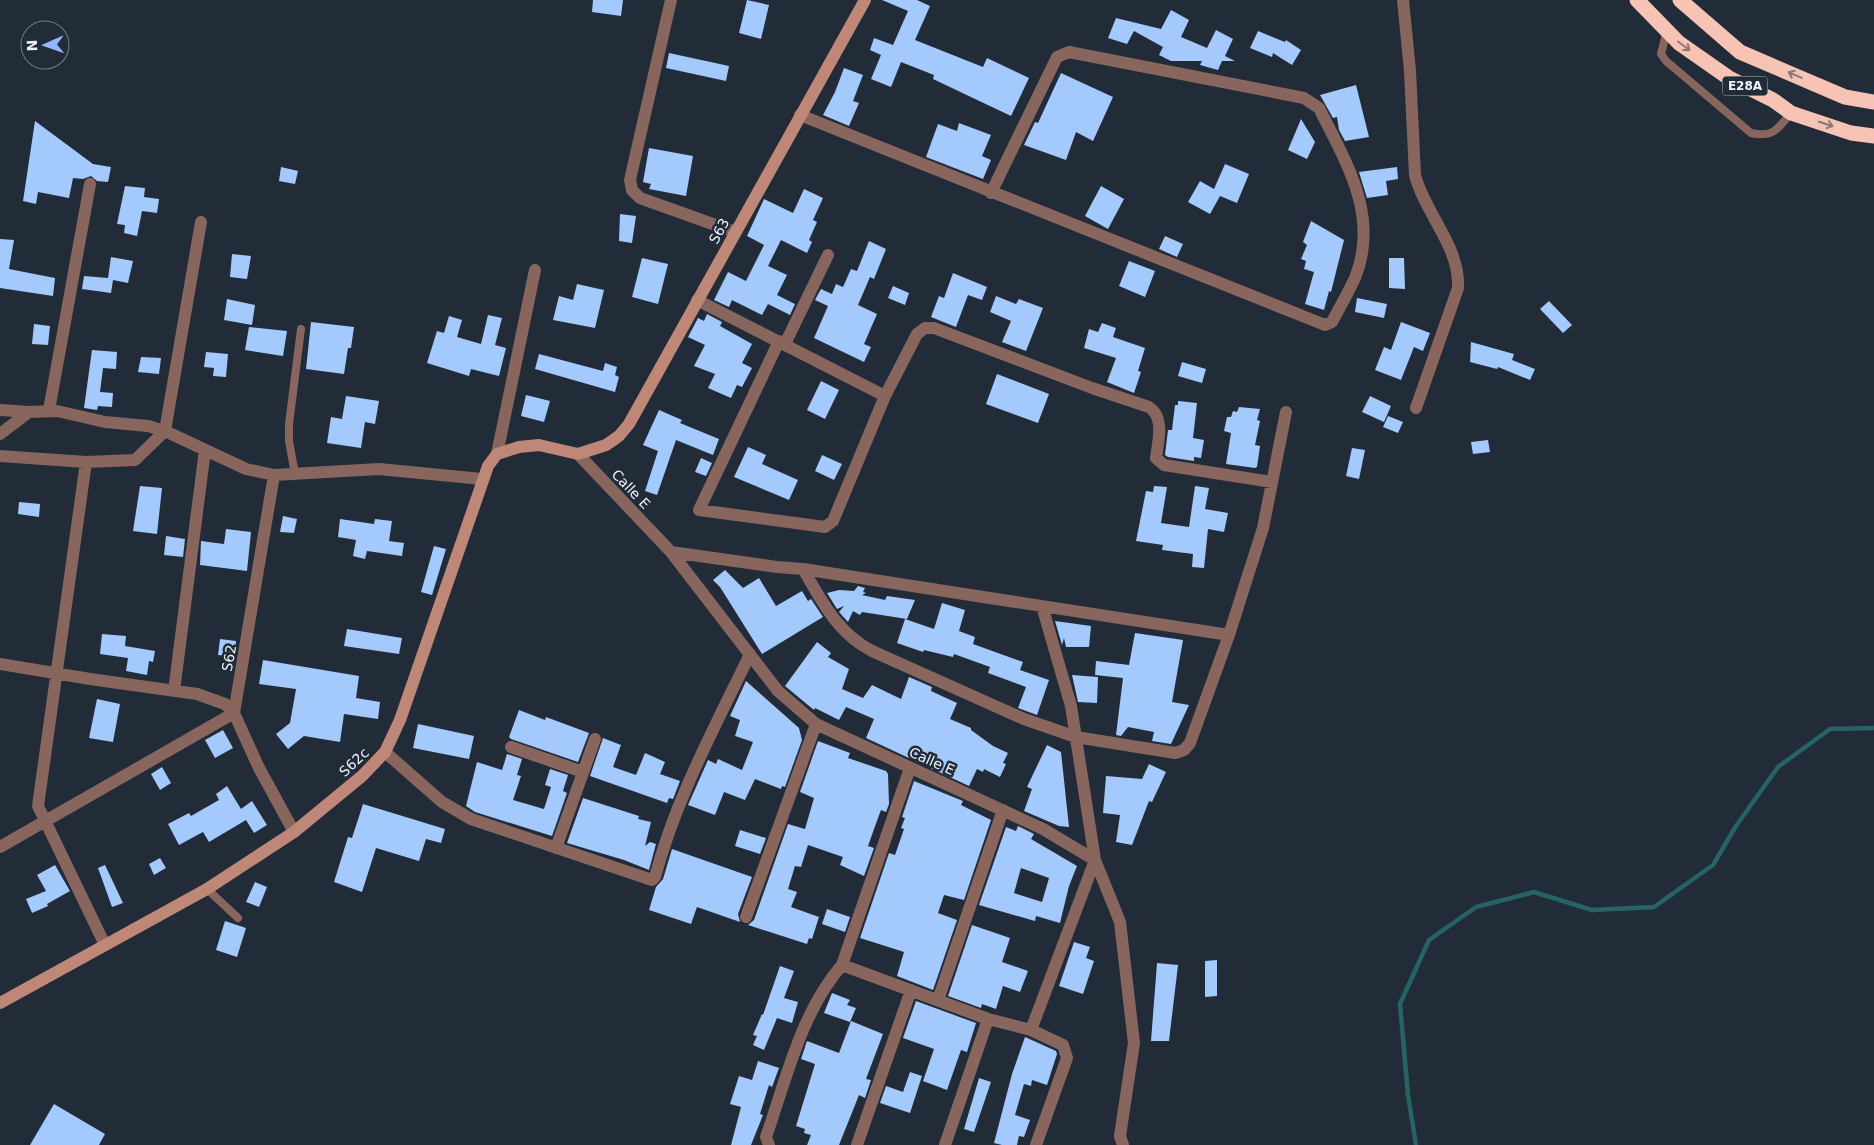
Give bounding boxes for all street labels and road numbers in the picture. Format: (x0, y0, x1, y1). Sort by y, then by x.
road number: E28A (1722, 76, 1768, 95)
street label: S63 (706, 215, 732, 247)
street label: Calle E (609, 466, 653, 512)
street label: S62 (219, 643, 239, 673)
street label: S62c (336, 744, 372, 780)
street label: Calle E (907, 744, 957, 778)

